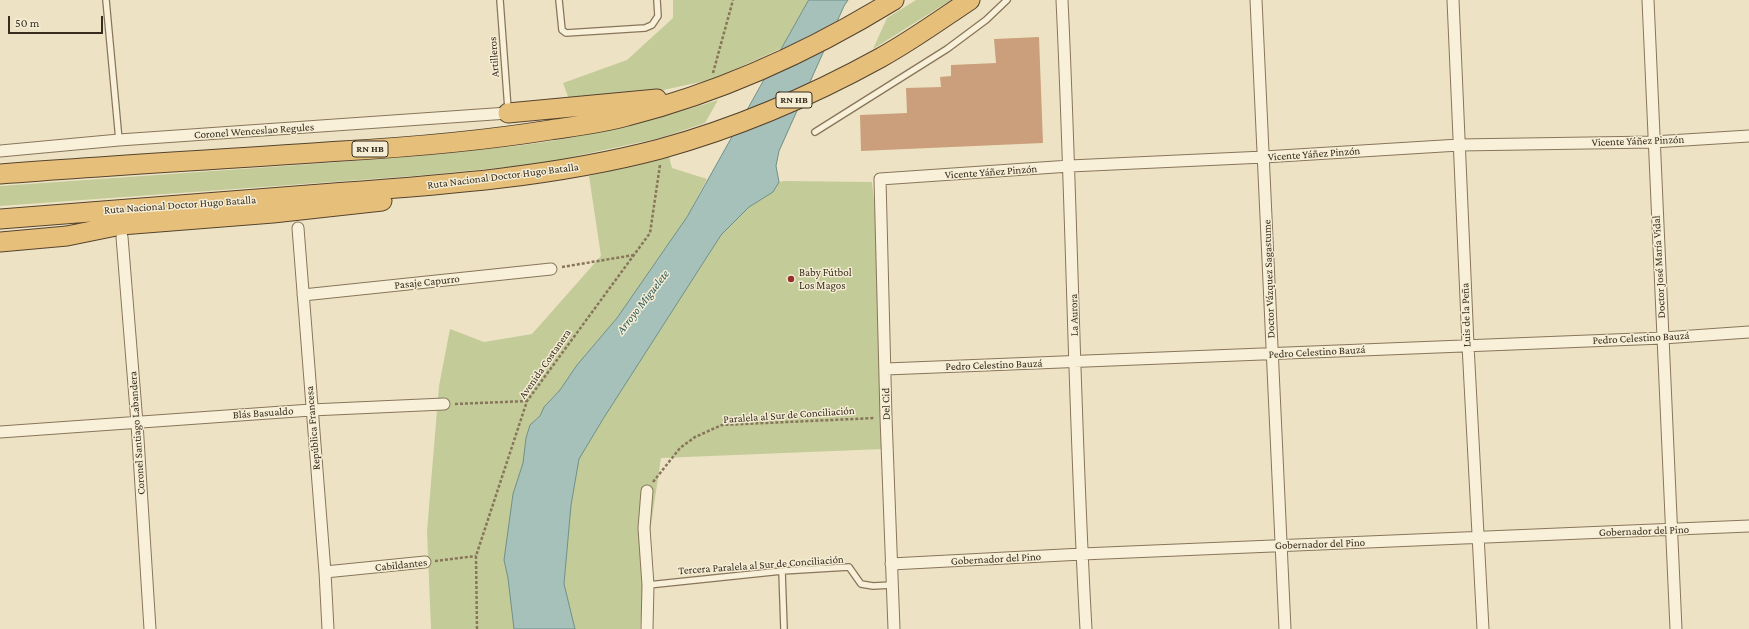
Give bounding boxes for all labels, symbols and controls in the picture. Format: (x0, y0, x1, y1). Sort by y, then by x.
scale bar (10, 8, 105, 34)
text: 50 m (15, 16, 39, 30)
street label: Artilleros (486, 36, 502, 78)
road number: RN HB (776, 92, 812, 108)
street label: Coronel Wenceslao Regules (194, 120, 314, 142)
street label: Vicente Yáñez Pinzón (1591, 133, 1685, 149)
road number: RN HB (352, 141, 388, 157)
street label: Vicente Yáñez Pinzón (1267, 144, 1361, 164)
street label: Ruta Nacional Doctor Hugo Batalla (427, 160, 579, 192)
street label: Vicente Yáñez Pinzón (944, 162, 1038, 182)
street label: Ruta Nacional Doctor Hugo Batalla (103, 193, 257, 217)
street label: Doctor José María Vidal (1650, 215, 1668, 319)
street label: Doctor Vázquez Sagastume (1260, 219, 1278, 339)
place label: Baby Fútbol Los Magos (799, 266, 852, 292)
water label: Arroyo Miguelete (614, 267, 672, 337)
street label: Pasaje Capurro (394, 272, 460, 292)
marker: Baby Fútbol Los Magos (786, 274, 796, 284)
street label: Luis de la Peña (1458, 283, 1474, 347)
street label: La Aurora (1067, 294, 1081, 336)
street label: Avenida Costanera (516, 327, 574, 401)
street label: Pedro Celestino Bauzá (1592, 329, 1690, 347)
street label: Pedro Celestino Bauzá (1268, 343, 1366, 361)
street label: Pedro Celestino Bauzá (945, 357, 1043, 373)
street label: Coronel Santiago Labandera (126, 371, 148, 495)
street label: República Francesa (303, 385, 323, 471)
street label: Del Cid (879, 388, 893, 420)
street label: Blás Basualdo (232, 404, 294, 422)
street label: Paralela al Sur de Conciliación (723, 404, 855, 426)
street label: Gobernador del Pino (1599, 523, 1689, 539)
street label: Gobernador del Pino (1275, 536, 1365, 552)
street label: Gobernador del Pino (951, 550, 1041, 568)
street label: Tercera Paralela al Sur de Conciliación (678, 553, 844, 577)
street label: Cabildantes (374, 556, 428, 574)

